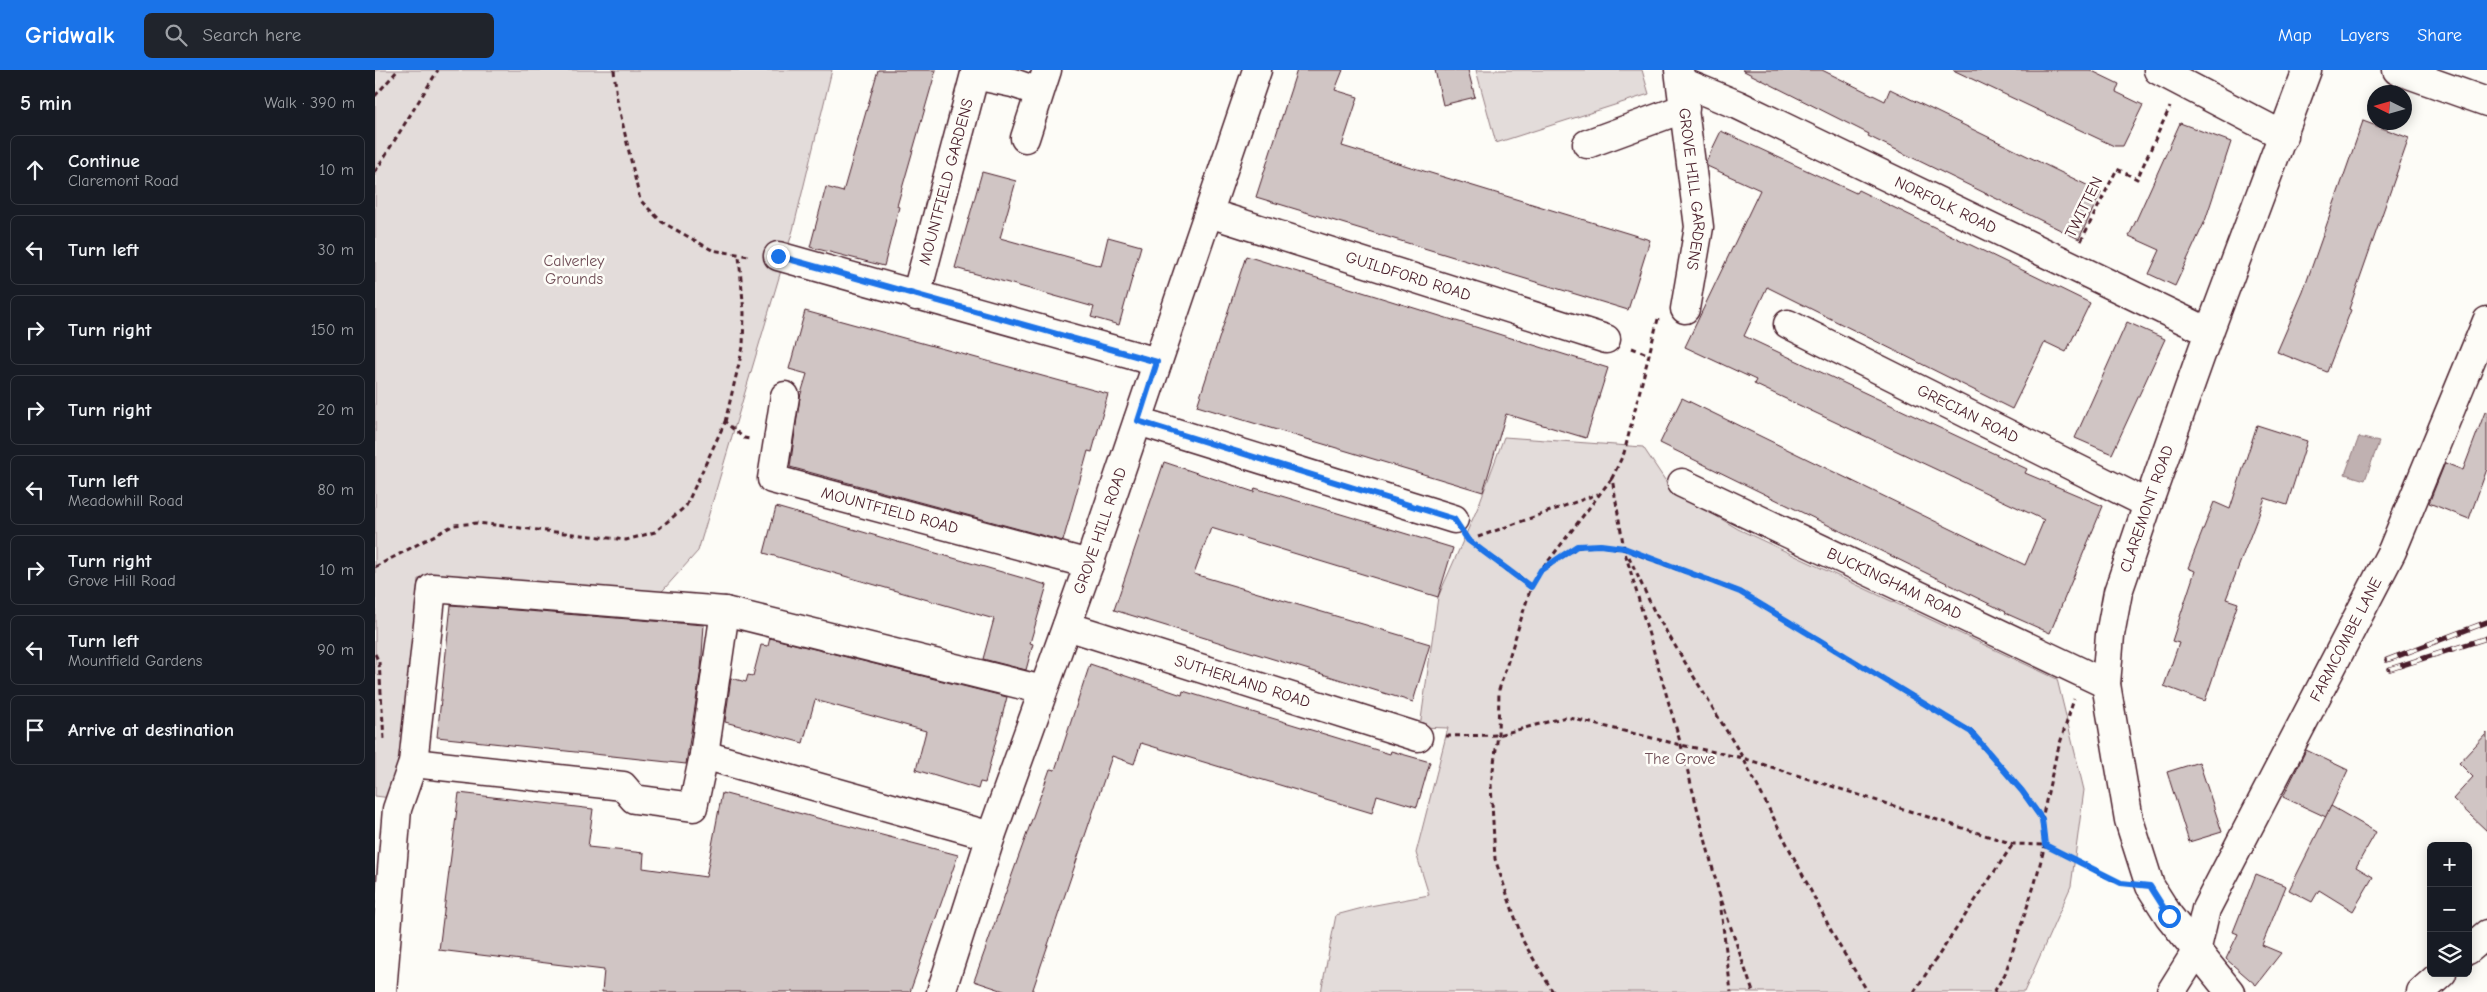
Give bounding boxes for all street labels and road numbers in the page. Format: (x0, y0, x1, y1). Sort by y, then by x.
street label: MOUNTFIELD GARDENS (916, 97, 977, 267)
street label: GROVE HILL GARDENS (1675, 107, 1709, 271)
street label: NORFOLK ROAD (1892, 173, 2000, 237)
street label: TWITTEN (2062, 174, 2106, 240)
street label: GUILDFORD ROAD (1343, 248, 1473, 305)
street label: GRECIAN ROAD (1914, 381, 2021, 447)
street label: CLAREMONT ROAD (2116, 443, 2177, 575)
street label: GROVE HILL ROAD (1070, 465, 1130, 597)
street label: MOUNTFIELD ROAD (819, 484, 960, 538)
street label: BUCKINGHAM ROAD (1824, 544, 1965, 623)
street label: FARMCOMBE LANE (2306, 574, 2386, 705)
street label: SUTHERLAND ROAD (1172, 652, 1313, 711)

